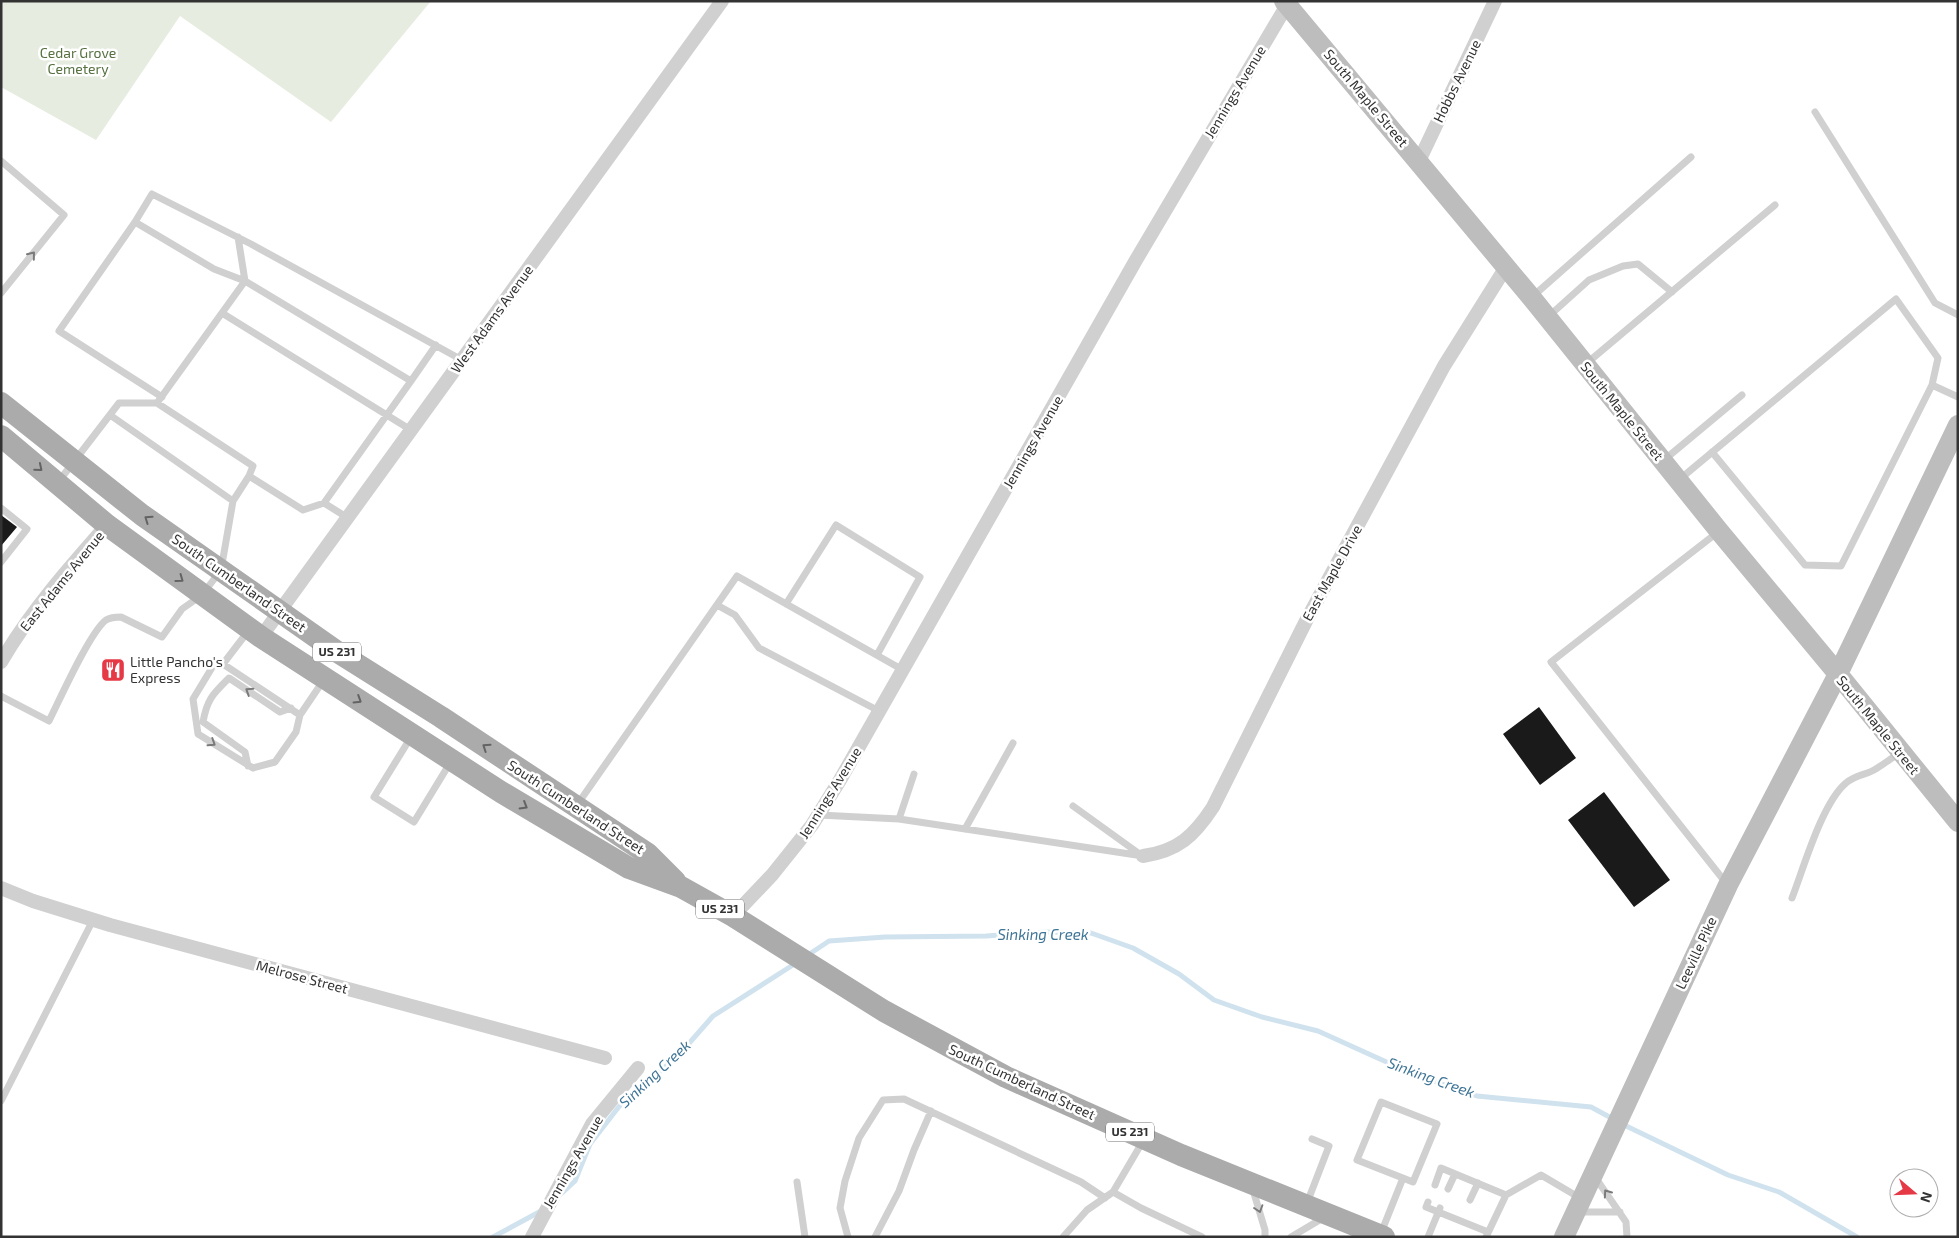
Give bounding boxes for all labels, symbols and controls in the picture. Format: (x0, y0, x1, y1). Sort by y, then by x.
street label: Hobbs Avenue (1429, 37, 1484, 125)
street label: Jennings Avenue (1200, 42, 1269, 141)
park label: Cedar Grove Cemetery (40, 44, 116, 77)
street label: South Maple Street (1321, 45, 1412, 150)
one-way arrow (26, 252, 34, 261)
street label: West Adams Avenue (447, 261, 536, 376)
street label: South Maple Street (1577, 358, 1667, 464)
street label: Jennings Avenue (999, 392, 1066, 491)
one-way arrow (33, 462, 42, 471)
one-way arrow (144, 516, 154, 525)
street label: East Maple Drive (1298, 522, 1365, 624)
street label: East Adams Avenue (16, 527, 107, 634)
street label: South Cumberland Street (169, 530, 310, 635)
one-way arrow (174, 573, 183, 581)
road number: US 231 (313, 642, 361, 662)
place label: Little Pancho's Express (130, 653, 223, 686)
restaurant icon: Little Pancho's Express (100, 657, 126, 683)
street label: South Maple Street (1833, 672, 1923, 778)
one-way arrow (245, 688, 254, 697)
one-way arrow (352, 693, 361, 703)
one-way arrow (207, 737, 216, 746)
one-way arrow (482, 744, 491, 753)
street label: Jennings Avenue (795, 744, 865, 842)
street label: South Cumberland Street (505, 756, 648, 857)
one-way arrow (519, 799, 528, 809)
road number: US 231 (696, 900, 744, 919)
street label: Leeville Pike (1671, 914, 1720, 992)
water label: Sinking Creek (997, 925, 1089, 943)
street label: Melrose Street (255, 956, 350, 997)
water label: Sinking Creek (615, 1035, 694, 1111)
street label: South Cumberland Street (946, 1040, 1098, 1123)
water label: Sinking Creek (1385, 1053, 1477, 1101)
street label: Jennings Avenue (539, 1112, 606, 1211)
road number: US 231 (1106, 1122, 1154, 1142)
north arrow (1889, 1168, 1939, 1218)
one-way arrow (1604, 1189, 1613, 1199)
text: N (1917, 1190, 1936, 1205)
one-way arrow (1253, 1205, 1263, 1213)

